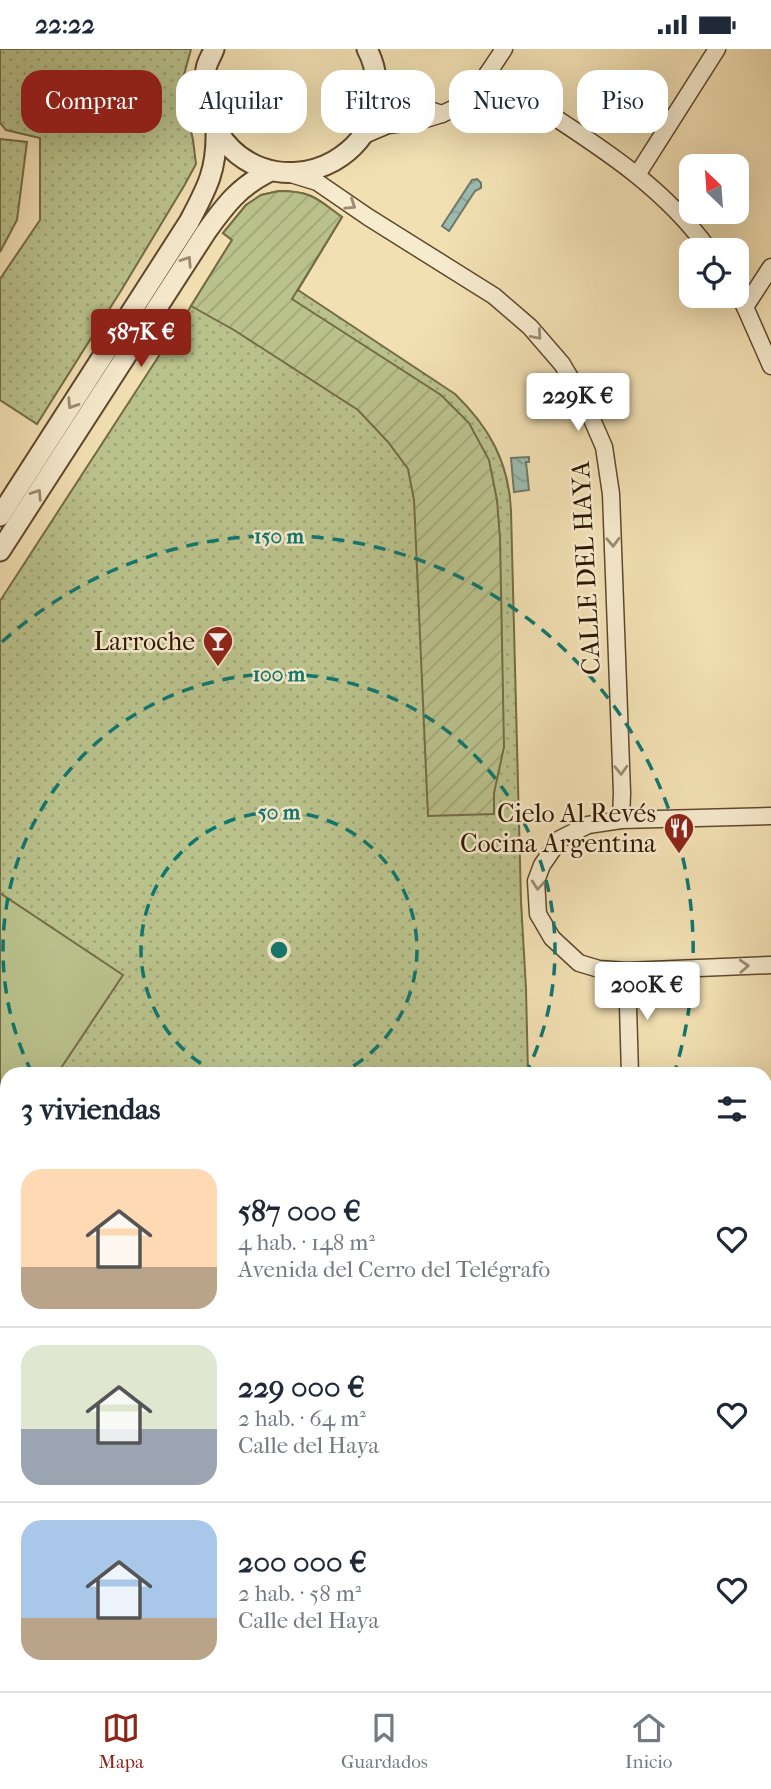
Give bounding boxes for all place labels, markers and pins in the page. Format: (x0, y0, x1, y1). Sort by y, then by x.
pin: 587K € (84, 309, 198, 369)
pin: 229K € (521, 373, 635, 433)
bar icon: Larroche (201, 624, 235, 668)
place label: Larroche (93, 626, 195, 657)
place label: Cielo Al Revés Cocina Argentina (460, 798, 657, 859)
restaurant icon: Cielo Al Revés Cocina Argentina (662, 811, 696, 855)
centre of rings (267, 938, 291, 962)
pin: 200K € (590, 963, 704, 1022)

